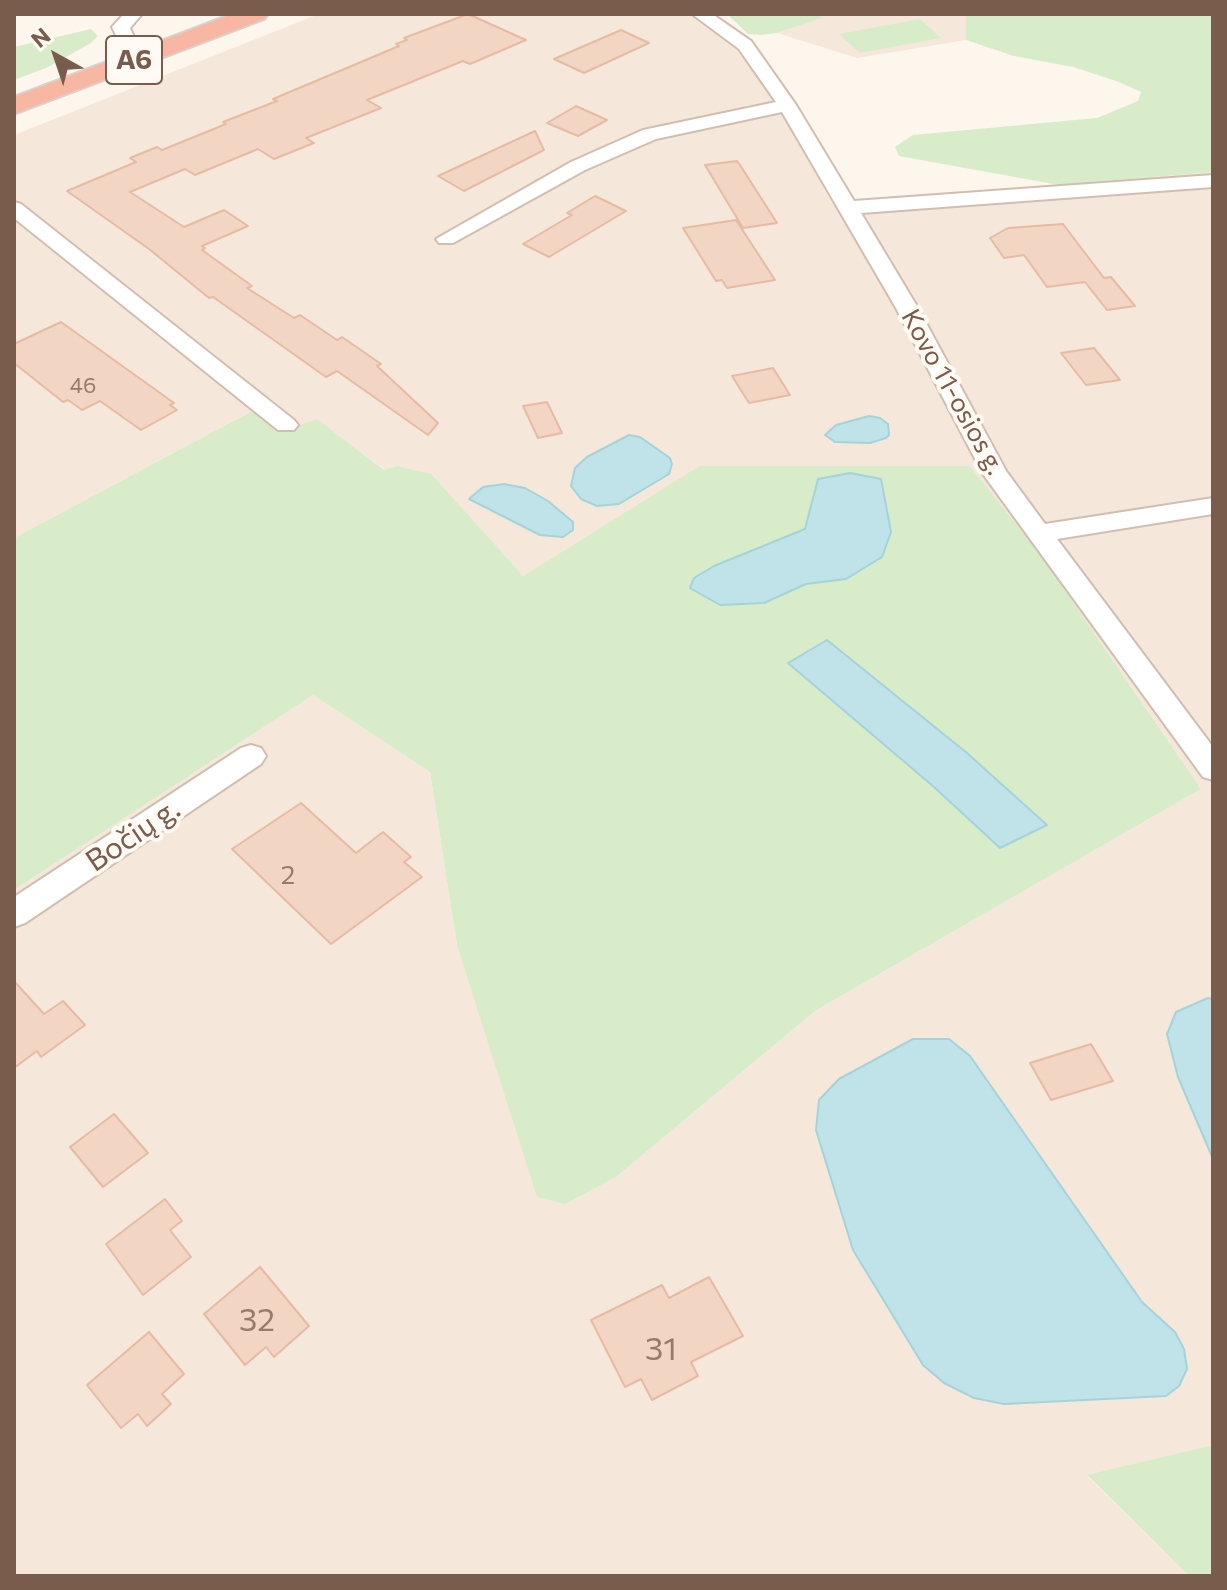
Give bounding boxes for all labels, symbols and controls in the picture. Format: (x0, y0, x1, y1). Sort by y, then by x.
north arrow (16, 16, 96, 96)
text: N (25, 22, 55, 53)
road number: A6 (106, 36, 162, 84)
street label: Kovo 11-osios g. (895, 304, 1011, 480)
house number: 46 (70, 373, 96, 399)
street label: Bočių g. (79, 791, 187, 879)
house number: 2 (281, 859, 295, 891)
house number: 32 (239, 1301, 275, 1339)
house number: 31 (645, 1330, 677, 1368)

